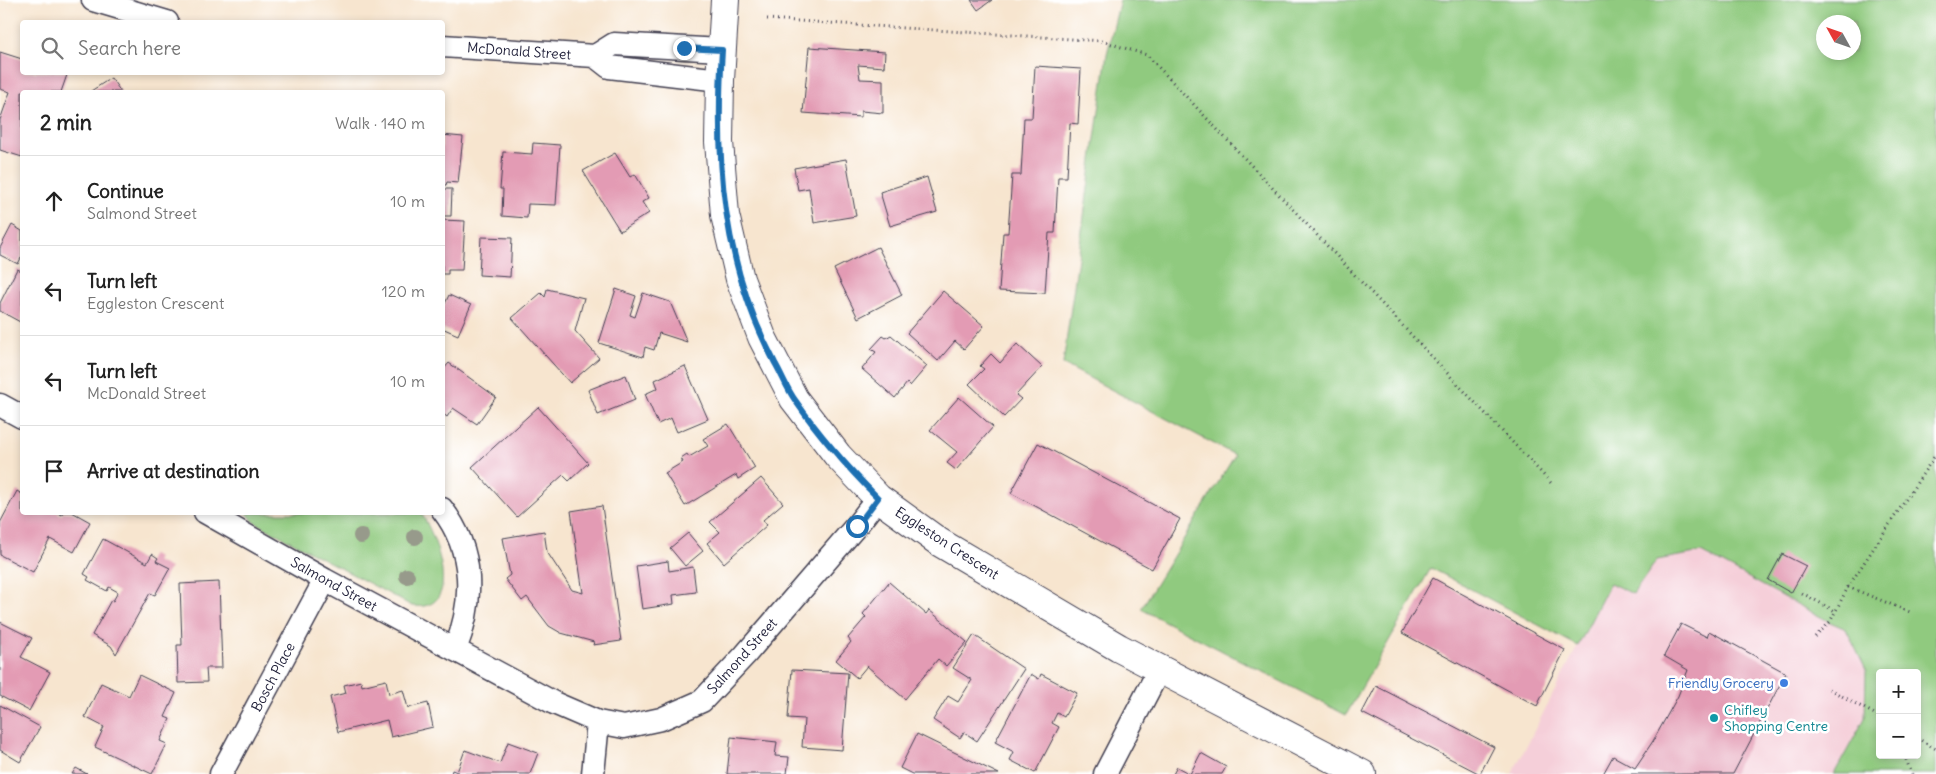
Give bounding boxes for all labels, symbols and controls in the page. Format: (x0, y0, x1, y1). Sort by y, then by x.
north arrow (1816, 15, 1861, 60)
search box (20, 20, 445, 75)
icon: search (38, 34, 66, 62)
text: Search here (78, 36, 181, 60)
route end (673, 37, 696, 60)
street label: McDonald Street (466, 38, 572, 64)
text: 2 min (40, 109, 92, 136)
text: Walk · 140 m (335, 113, 425, 133)
text: Continue (87, 179, 164, 203)
icon: ahead (40, 187, 68, 215)
text: 10 m (390, 191, 425, 211)
text: Salmond Street (87, 203, 197, 223)
text: Turn left (87, 269, 157, 293)
icon: left (40, 277, 68, 305)
text: 120 m (382, 281, 425, 301)
text: Eggleston Crescent (87, 293, 224, 313)
text: Turn left (87, 359, 157, 383)
icon: left (40, 367, 68, 395)
text: 10 m (390, 371, 425, 391)
text: McDonald Street (87, 383, 206, 403)
icon: arrive (40, 457, 68, 485)
text: Arrive at destination (87, 459, 260, 483)
street label: Eggleston Crescent (892, 503, 1003, 583)
route start (846, 515, 869, 538)
street label: Salmond Street (288, 553, 381, 615)
street label: Salmond Street (703, 614, 781, 698)
street label: Bosch Place (247, 639, 299, 715)
map controls (1876, 669, 1921, 759)
button: + (1876, 669, 1921, 714)
place label: Friendly Grocery (1668, 674, 1774, 692)
marker: Friendly Grocery (1778, 677, 1790, 689)
place label: Chifley Shopping Centre (1724, 701, 1828, 735)
marker: Chifley Shopping Centre (1708, 712, 1720, 724)
button: − (1876, 714, 1921, 759)

